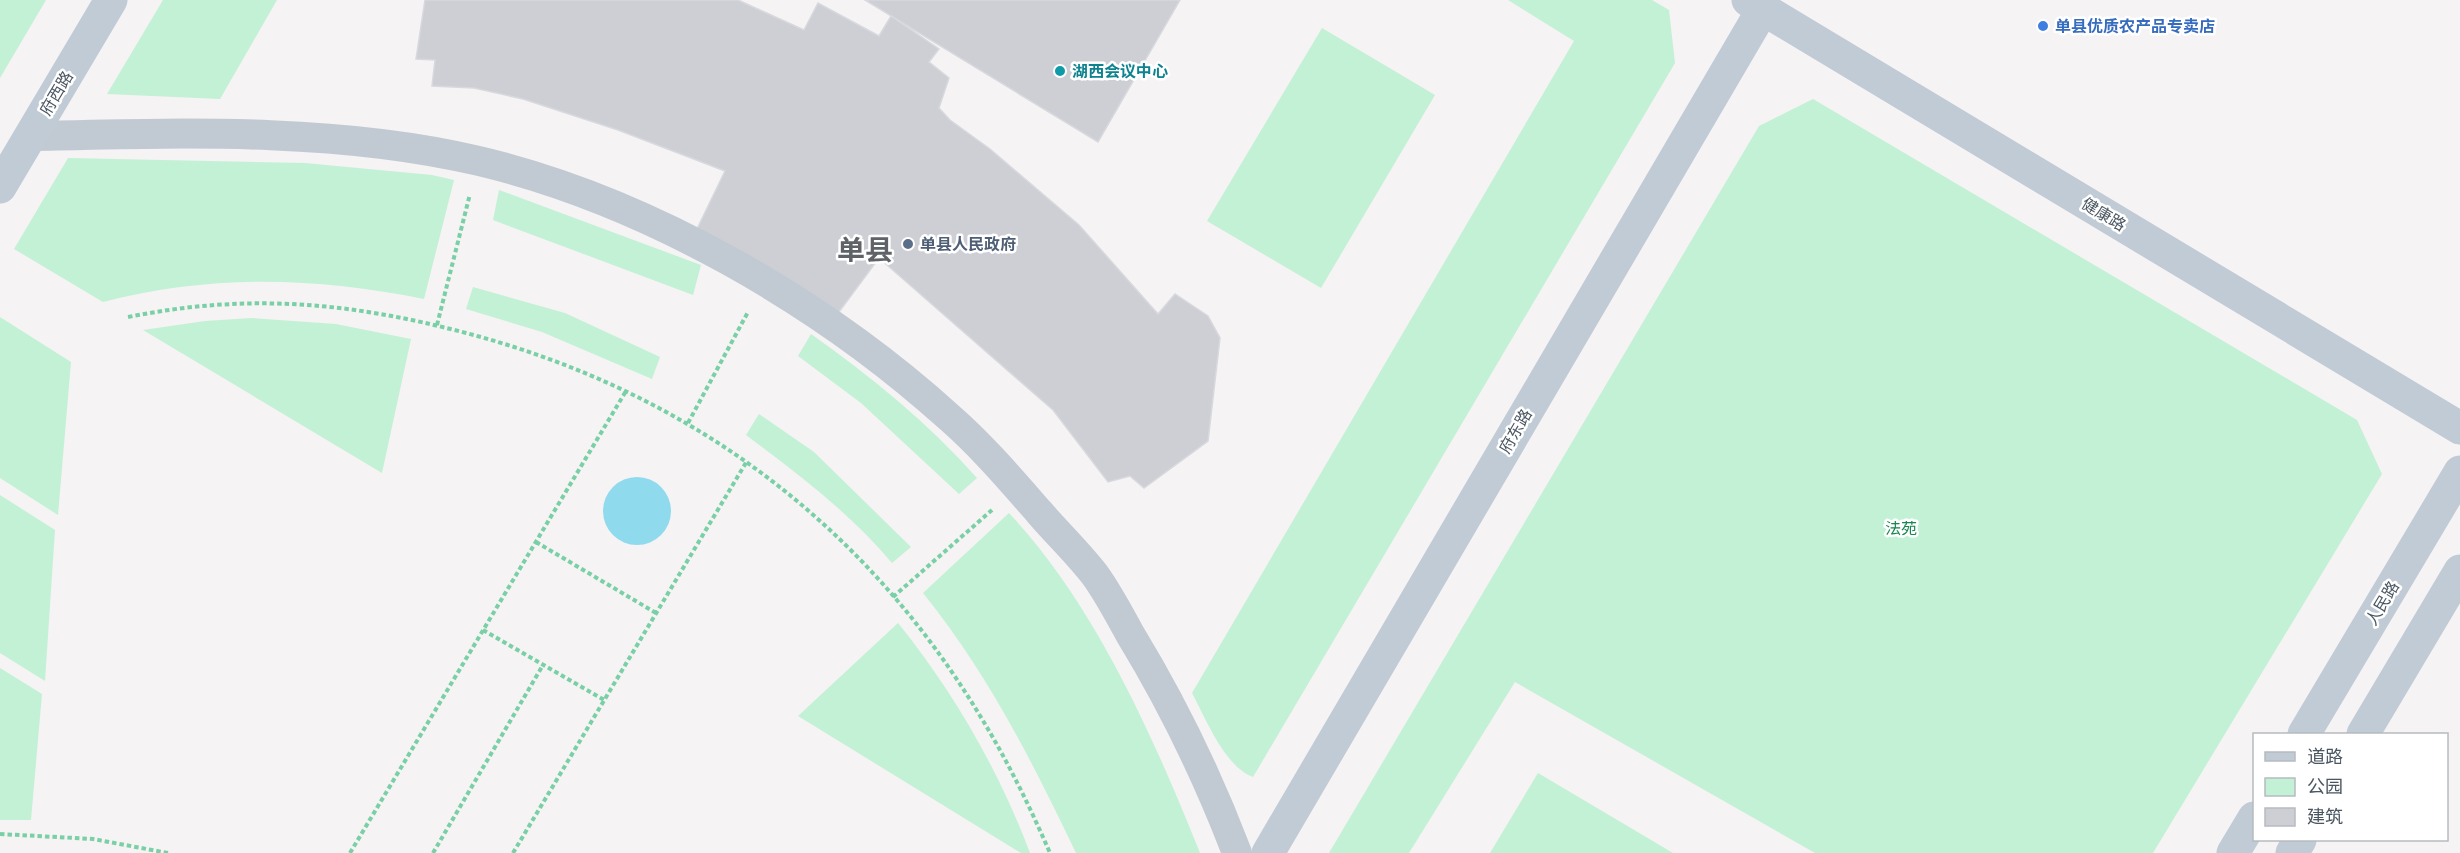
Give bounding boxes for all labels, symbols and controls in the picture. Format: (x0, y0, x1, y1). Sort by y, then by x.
place label: 单县优质农产品专卖店 (2055, 17, 2215, 36)
marker: 单县优质农产品专卖店 (2036, 19, 2050, 33)
place label: 湖西会议中心 (1072, 62, 1168, 81)
marker: 湖西会议中心 (1053, 64, 1067, 78)
street label: 府西路 (36, 68, 77, 119)
street label: 健康路 (2078, 194, 2129, 235)
district label: 单县 (837, 233, 893, 267)
place label: 单县人民政府 (920, 235, 1016, 254)
marker: 单县人民政府 (901, 237, 915, 251)
street label: 府东路 (1495, 406, 1536, 457)
park label: 法苑 (1885, 519, 1917, 538)
street label: 人民路 (2362, 578, 2403, 629)
legend (2253, 733, 2448, 841)
text: 道路 (2307, 746, 2343, 768)
text: 公园 (2307, 776, 2343, 798)
text: 建筑 (2307, 806, 2343, 828)

